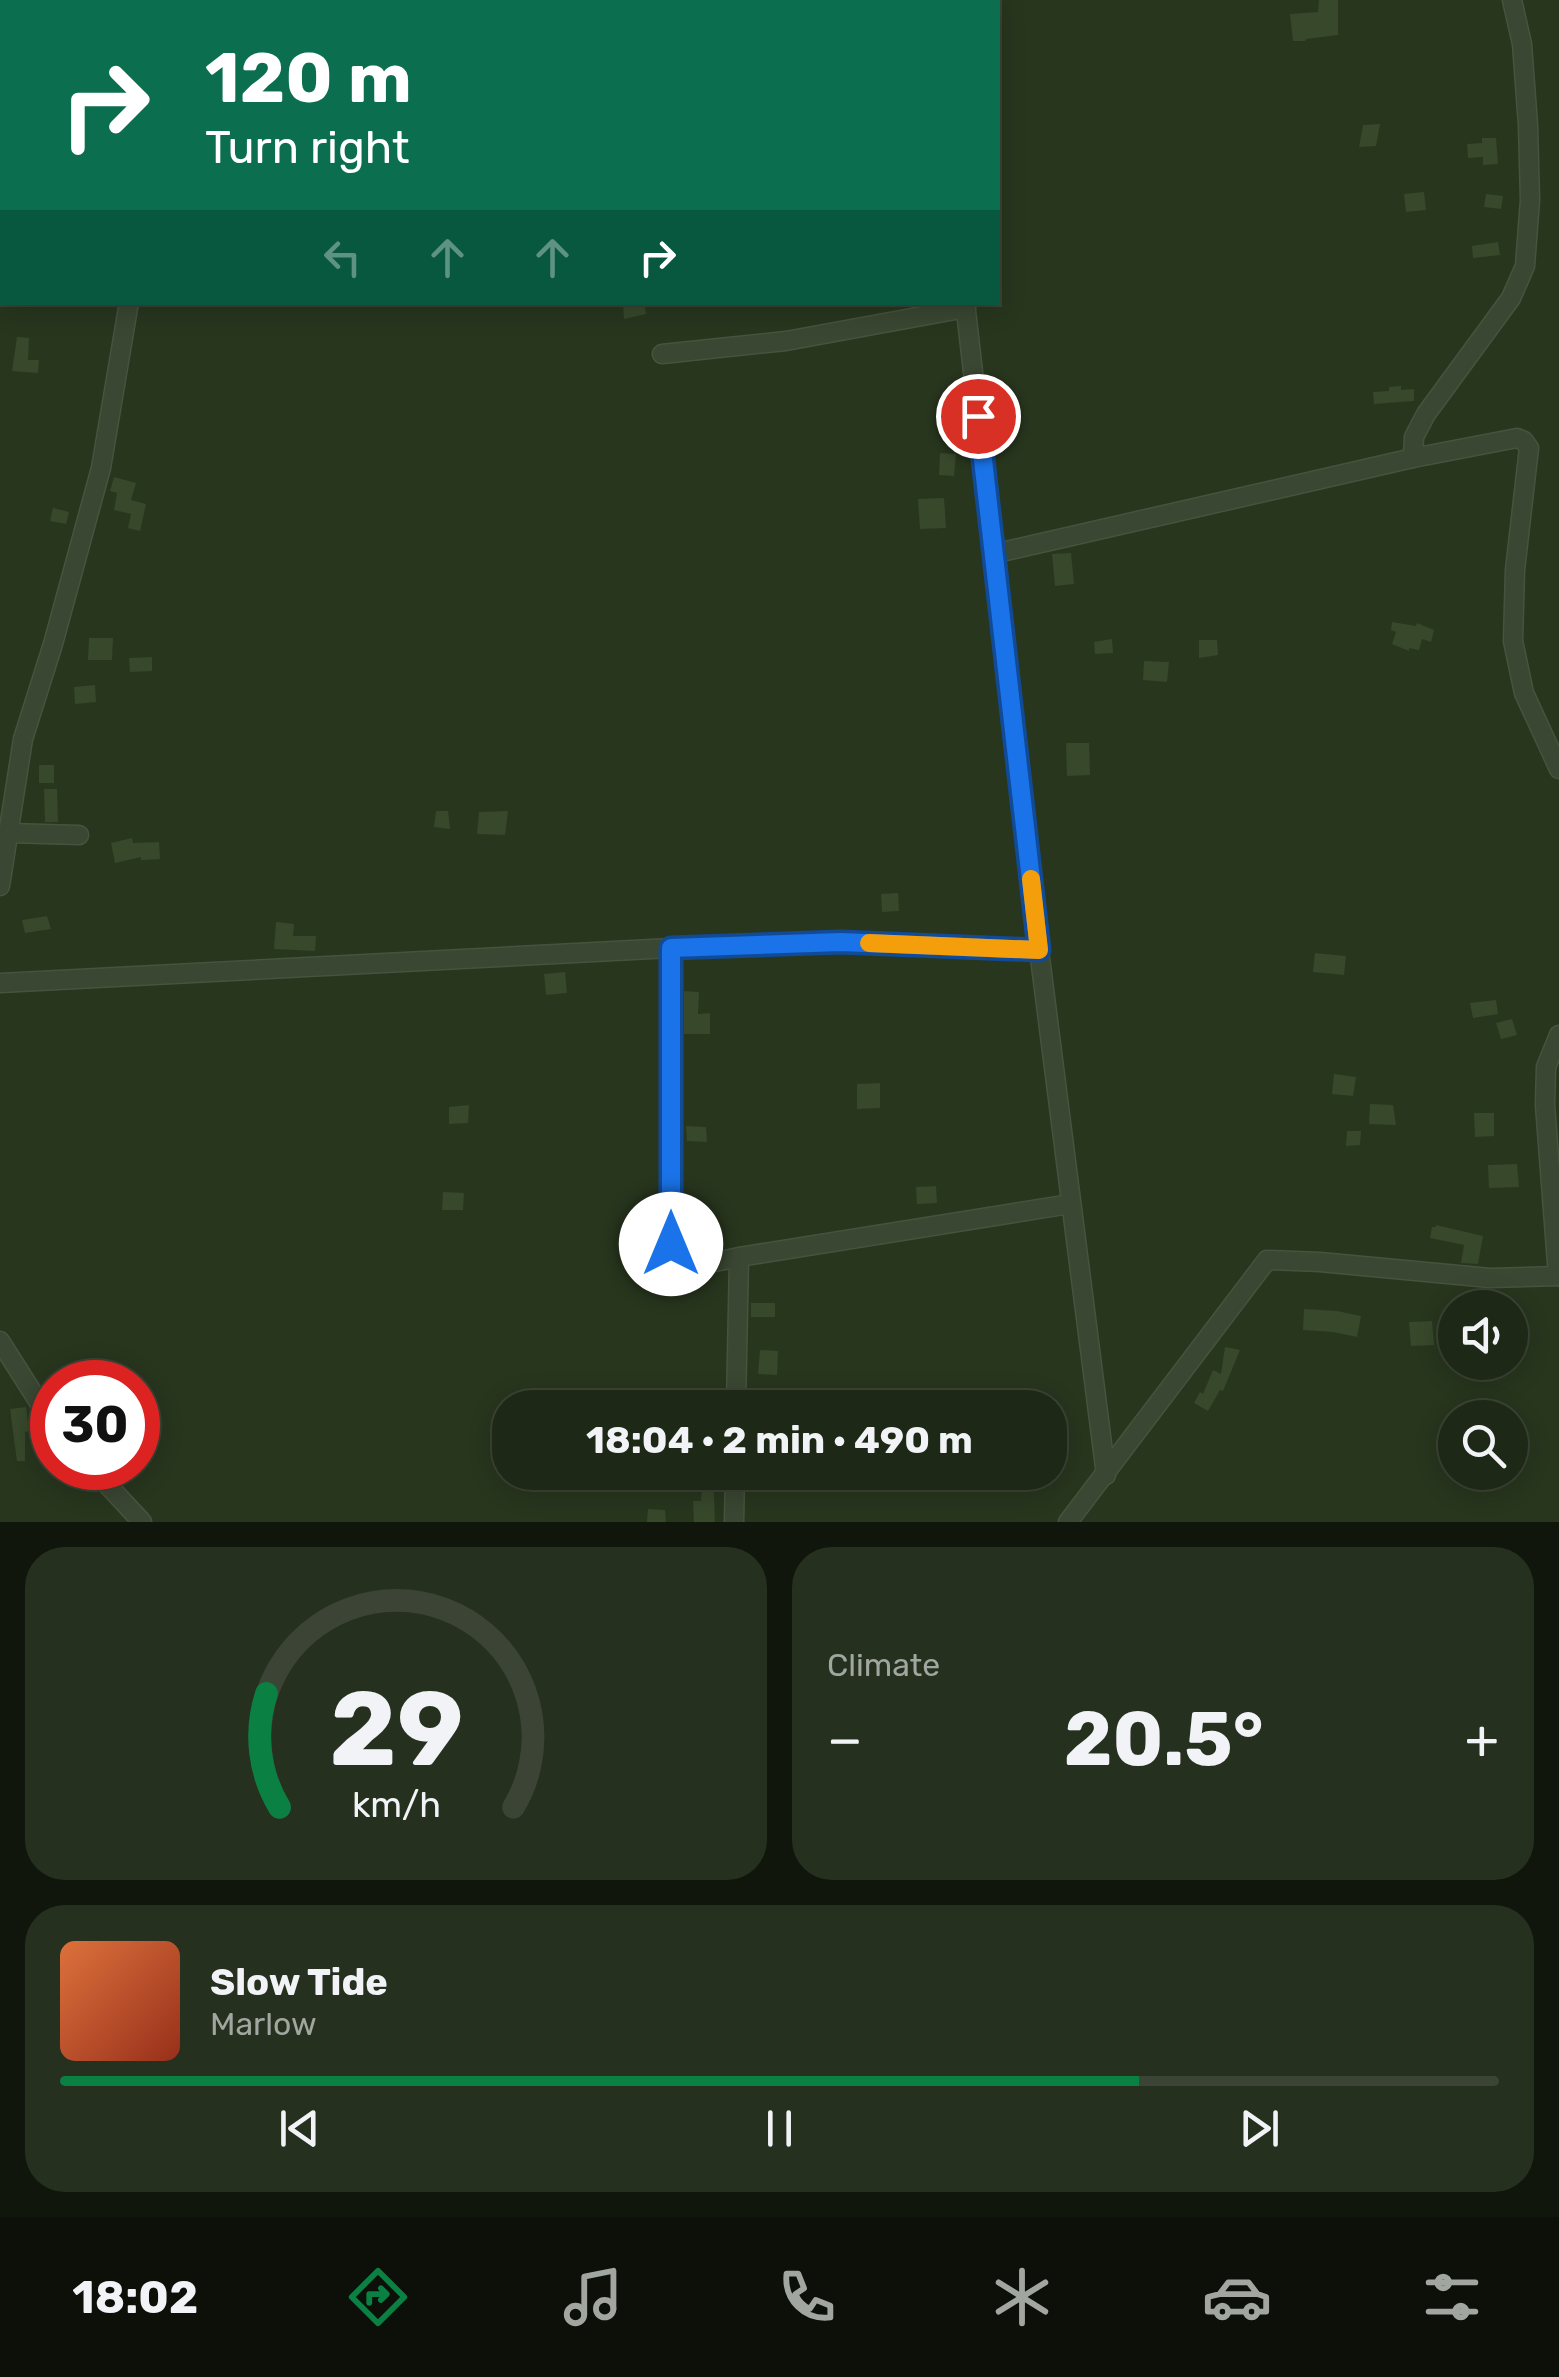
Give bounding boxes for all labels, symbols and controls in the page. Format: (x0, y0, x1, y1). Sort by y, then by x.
text: 120 m (205, 37, 412, 120)
icon: right (40, 40, 170, 170)
text: Turn right (205, 121, 409, 174)
icon: left (315, 230, 370, 285)
icon: ahead (420, 230, 475, 285)
icon: ahead (525, 230, 580, 285)
icon: right (630, 230, 685, 285)
pin (936, 374, 1021, 459)
icon: arrive (951, 389, 1006, 444)
position arrow (619, 1192, 723, 1296)
map controls (1438, 1290, 1528, 1490)
button: sound (1438, 1290, 1528, 1380)
speed limit sign: 30 (30, 1360, 160, 1490)
button: search (1438, 1400, 1528, 1490)
text: 18:04 · 2 min · 490 m (586, 1417, 973, 1463)
text: Climate (827, 1646, 940, 1684)
text: 29 (329, 1668, 463, 1791)
text: 20.5° (1064, 1695, 1264, 1784)
text: − (827, 1707, 863, 1772)
text: + (1465, 1707, 1499, 1772)
text: km/h (351, 1784, 441, 1826)
text: Slow Tide (210, 1959, 388, 2005)
text: Marlow (210, 2005, 317, 2043)
icon: previous (272, 2101, 327, 2156)
icon: pause (752, 2101, 807, 2156)
icon: next (1232, 2101, 1287, 2156)
icon: directions (343, 2262, 413, 2332)
icon: music (558, 2262, 628, 2332)
icon: phone (772, 2262, 842, 2332)
icon: climate (987, 2262, 1057, 2332)
icon: car (1202, 2262, 1272, 2332)
icon: filters (1417, 2262, 1487, 2332)
text: 18:02 (72, 2271, 198, 2324)

